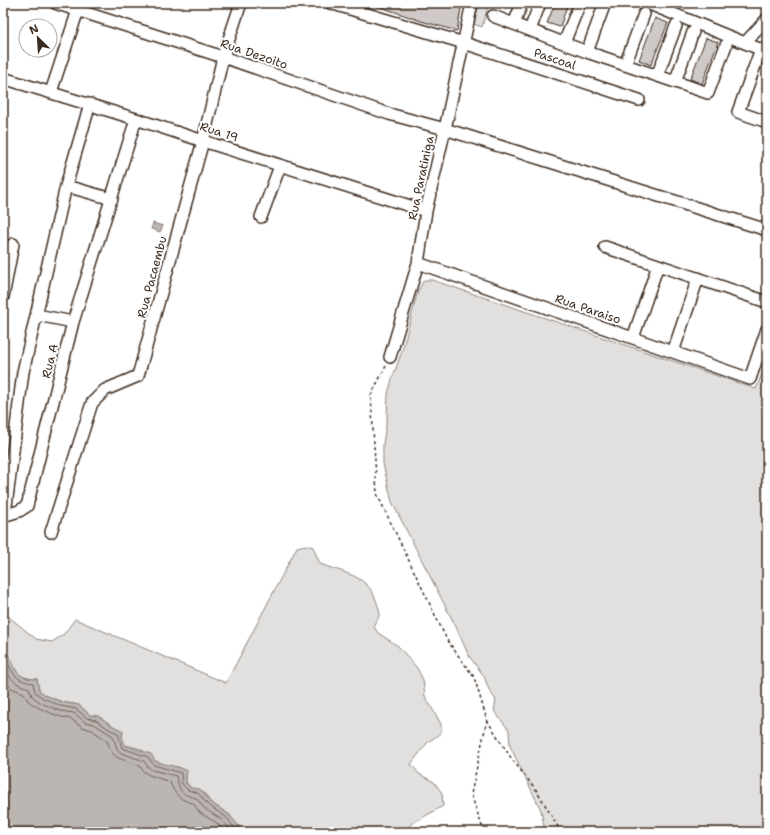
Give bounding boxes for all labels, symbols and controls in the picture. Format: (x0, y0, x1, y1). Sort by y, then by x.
north arrow (18, 18, 58, 58)
text: N (27, 21, 41, 38)
street label: Rua Dezoito (218, 35, 290, 73)
street label: Pascoal (532, 45, 579, 73)
street label: Rua 19 (198, 118, 240, 146)
street label: Rua Paratiniga (404, 134, 438, 222)
street label: Rua Pacaembu (133, 234, 171, 320)
street label: Rua Paraiso (553, 290, 623, 328)
street label: Rua A (38, 342, 62, 380)

